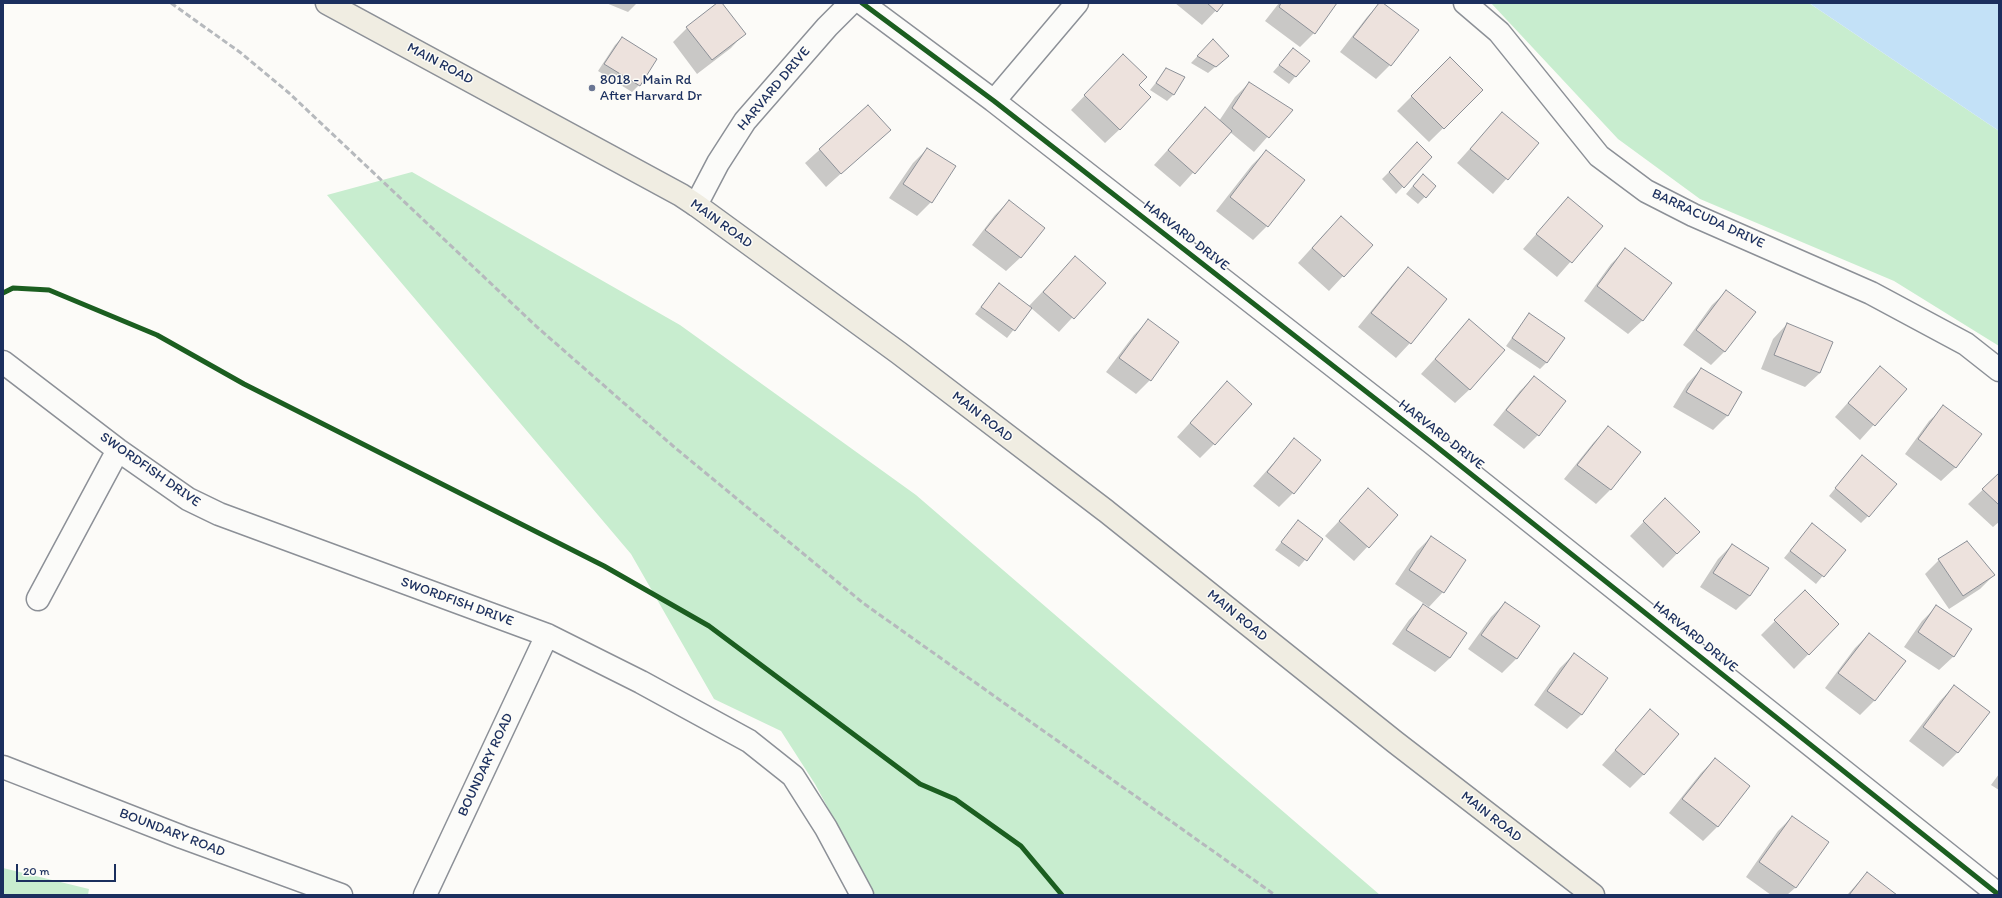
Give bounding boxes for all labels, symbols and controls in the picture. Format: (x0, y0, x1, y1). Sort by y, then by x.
street label: MAIN ROAD (404, 40, 476, 88)
street label: HARVARD DRIVE (734, 44, 814, 134)
place label: 8018 - Main Rd After Harvard Dr (600, 72, 702, 104)
marker: 8018 - Main Rd After Harvard Dr (587, 83, 597, 93)
street label: BARRACUDA DRIVE (1649, 185, 1767, 253)
street label: MAIN ROAD (687, 196, 755, 252)
street label: HARVARD DRIVE (1140, 197, 1232, 275)
street label: MAIN ROAD (948, 388, 1016, 446)
street label: HARVARD DRIVE (1395, 396, 1487, 474)
street label: SWORDFISH DRIVE (97, 429, 203, 511)
street label: SWORDFISH DRIVE (398, 574, 516, 630)
street label: MAIN ROAD (1203, 587, 1271, 645)
street label: HARVARD DRIVE (1649, 598, 1741, 676)
street label: BOUNDARY ROAD (455, 711, 517, 819)
street label: MAIN ROAD (1457, 788, 1525, 846)
street label: BOUNDARY ROAD (117, 805, 227, 861)
scale bar (18, 856, 118, 882)
text: 20 m (23, 864, 50, 878)

